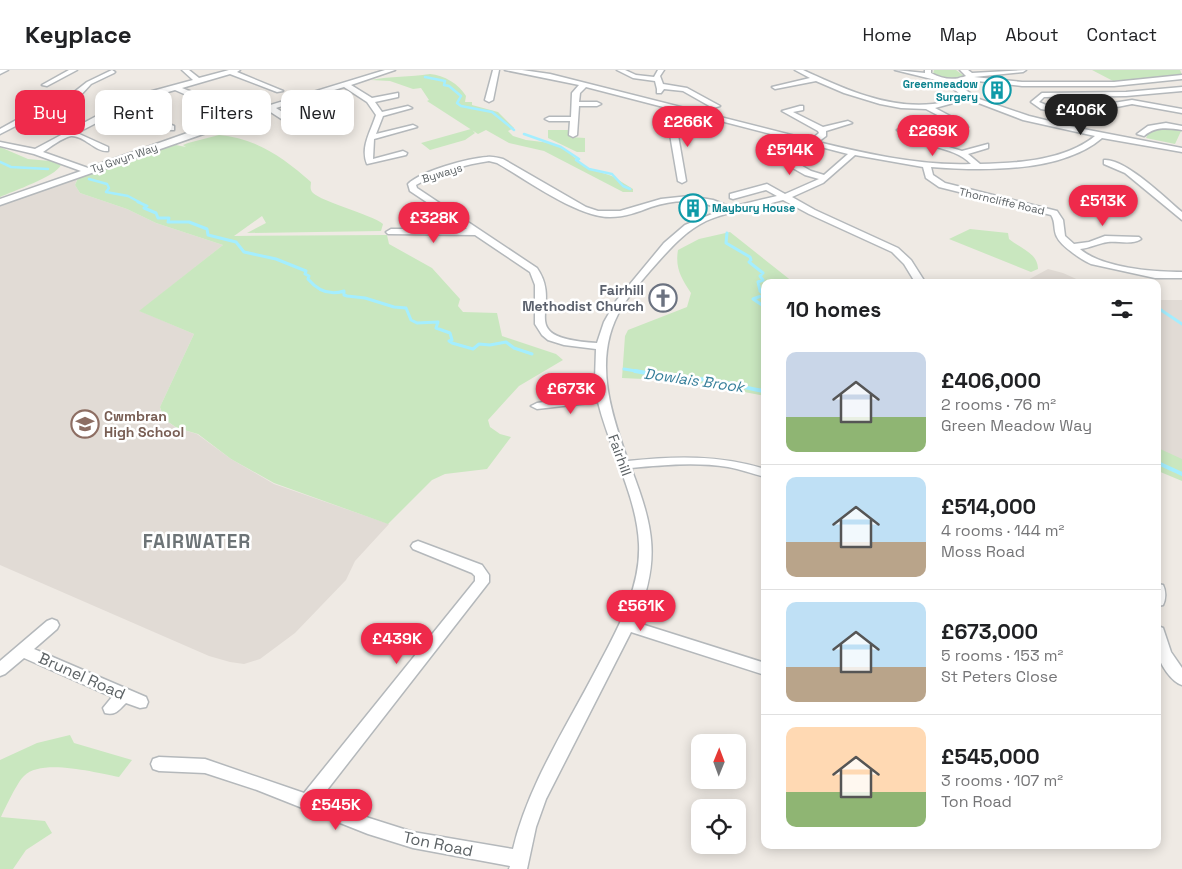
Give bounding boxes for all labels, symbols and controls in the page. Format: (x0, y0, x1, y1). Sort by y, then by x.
text: Keyplace (25, 19, 132, 50)
text: Home (863, 23, 912, 46)
text: Map (940, 23, 977, 46)
text: About (1005, 23, 1059, 46)
text: Contact (1087, 23, 1157, 46)
building icon: Greenmeadow Surgery (982, 75, 1012, 105)
place label: Greenmeadow Surgery (903, 77, 978, 104)
chip: Buy (15, 90, 85, 135)
chip: Rent (95, 90, 172, 135)
chip: Filters (182, 90, 271, 135)
chip: New (281, 90, 354, 135)
pin: £406K (1046, 93, 1116, 136)
text: £406K (1056, 99, 1106, 120)
pin: £266K (653, 106, 723, 148)
text: £266K (663, 111, 713, 132)
pin: £269K (898, 114, 968, 157)
text: £269K (908, 120, 958, 141)
pin: £514K (755, 134, 825, 176)
text: £514K (767, 139, 813, 160)
street label: Ty Gwyn Way (89, 140, 159, 176)
street label: Byways (420, 160, 464, 186)
street label: Thorncliffe Road (958, 184, 1046, 218)
pin: £513K (1068, 184, 1138, 227)
text: £513K (1080, 190, 1126, 211)
building icon: Maybury House (678, 193, 708, 223)
place label: Maybury House (712, 201, 795, 215)
pin: £328K (399, 202, 469, 244)
text: £328K (409, 207, 459, 228)
place label: Fairhill Methodist Church (522, 281, 644, 315)
church icon: Fairhill Methodist Church (648, 283, 678, 313)
icon: filters (1108, 295, 1136, 323)
text: 10 homes (786, 296, 881, 323)
water label: Dowlais Brook (643, 364, 747, 397)
text: £406,000 (941, 367, 1041, 394)
pin: £673K (536, 372, 606, 415)
icon: home (826, 372, 886, 432)
text: £673K (547, 378, 595, 399)
text: 2 rooms · 76 m² (941, 394, 1056, 415)
place label: Cwmbran High School (104, 407, 184, 441)
school or university icon: Cwmbran High School (70, 409, 100, 439)
text: Green Meadow Way (941, 415, 1092, 436)
street label: Fairhill (604, 432, 636, 478)
text: £514,000 (941, 493, 1036, 520)
icon: home (826, 497, 886, 557)
text: 4 rooms · 144 m² (941, 520, 1064, 541)
district label: FAIRWATER (143, 529, 251, 554)
text: Moss Road (941, 541, 1025, 562)
pin: £561K (606, 590, 676, 632)
text: £561K (618, 595, 664, 616)
text: £673,000 (941, 618, 1038, 645)
pin: £439K (362, 622, 432, 665)
icon: home (826, 622, 886, 682)
text: £439K (372, 628, 422, 649)
text: 5 rooms · 153 m² (941, 645, 1063, 666)
street label: Brunel Road (35, 647, 129, 705)
text: St Peters Close (941, 666, 1058, 687)
north arrow (691, 734, 746, 789)
map controls (691, 734, 746, 854)
text: £545,000 (941, 743, 1040, 770)
icon: home (826, 747, 886, 807)
text: 3 rooms · 107 m² (941, 770, 1063, 791)
pin: £545K (301, 788, 371, 831)
text: Ton Road (941, 791, 1012, 812)
text: £545K (311, 794, 361, 815)
button: locate (691, 799, 746, 854)
street label: Ton Road (401, 826, 475, 862)

